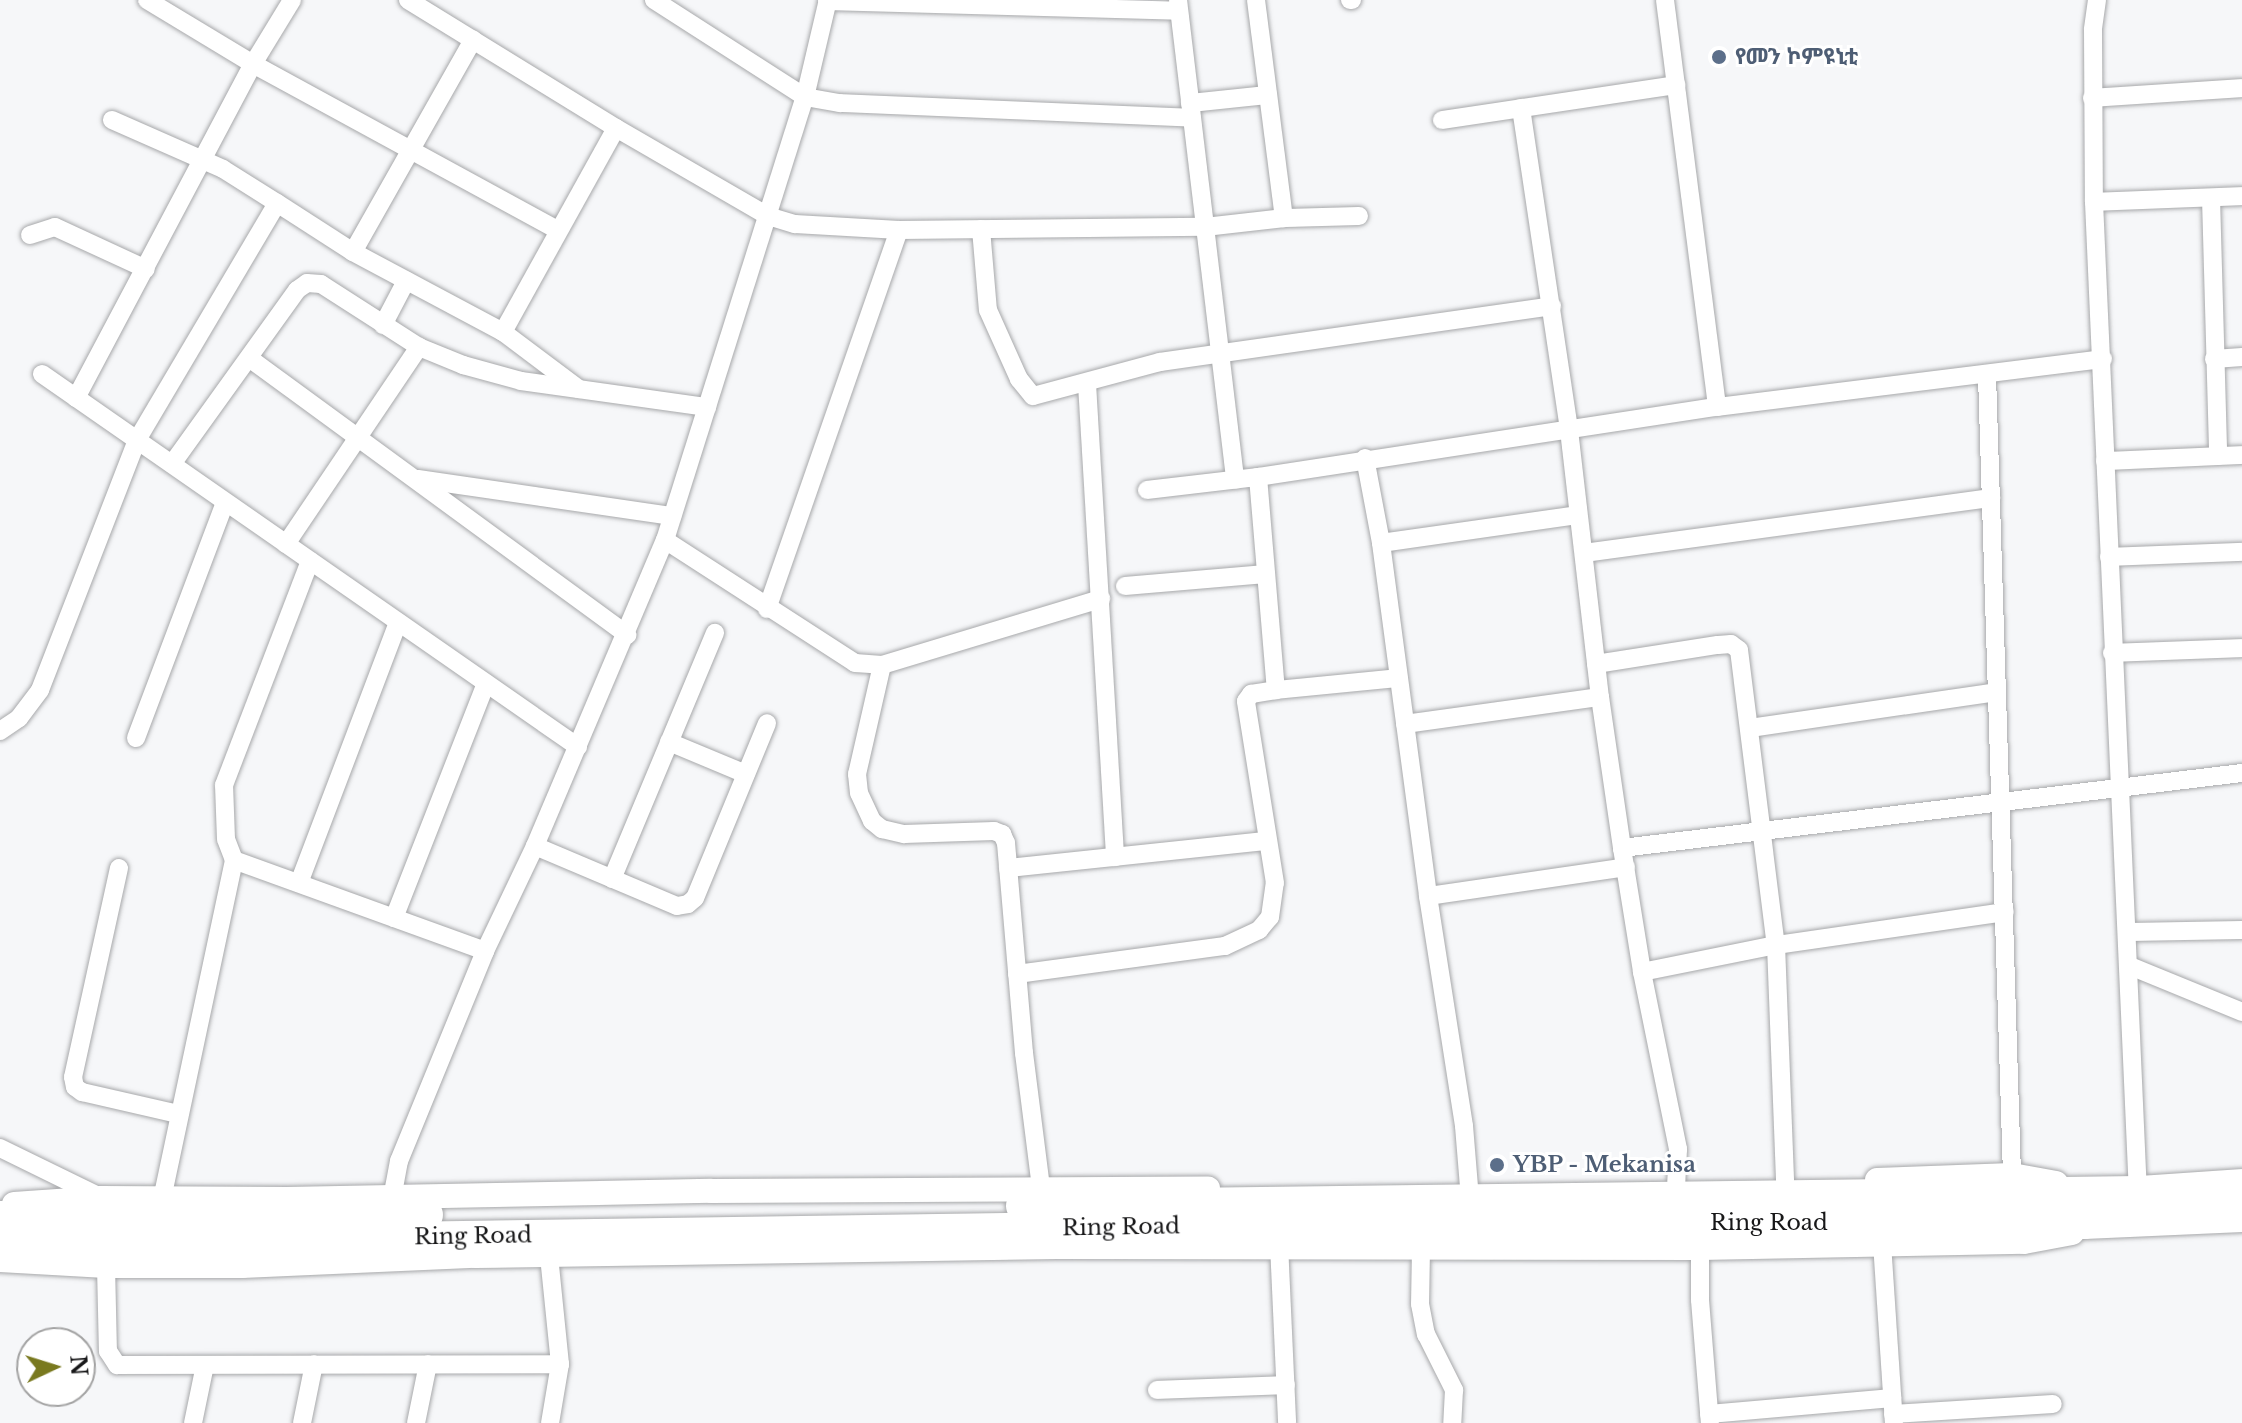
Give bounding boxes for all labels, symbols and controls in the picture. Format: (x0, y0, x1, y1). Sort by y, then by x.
place label: የመን ኮምዩኒቲ (1735, 44, 1858, 70)
marker: የመን ኮምዩኒቲ (1710, 48, 1728, 66)
place label: YBP - Mekanisa (1513, 1152, 1696, 1178)
marker: YBP - Mekanisa (1488, 1156, 1506, 1174)
street label: Ring Road (1710, 1210, 1828, 1236)
street label: Ring Road (1062, 1213, 1180, 1241)
street label: Ring Road (414, 1222, 532, 1250)
north arrow (16, 1327, 96, 1407)
text: N (64, 1354, 93, 1377)

